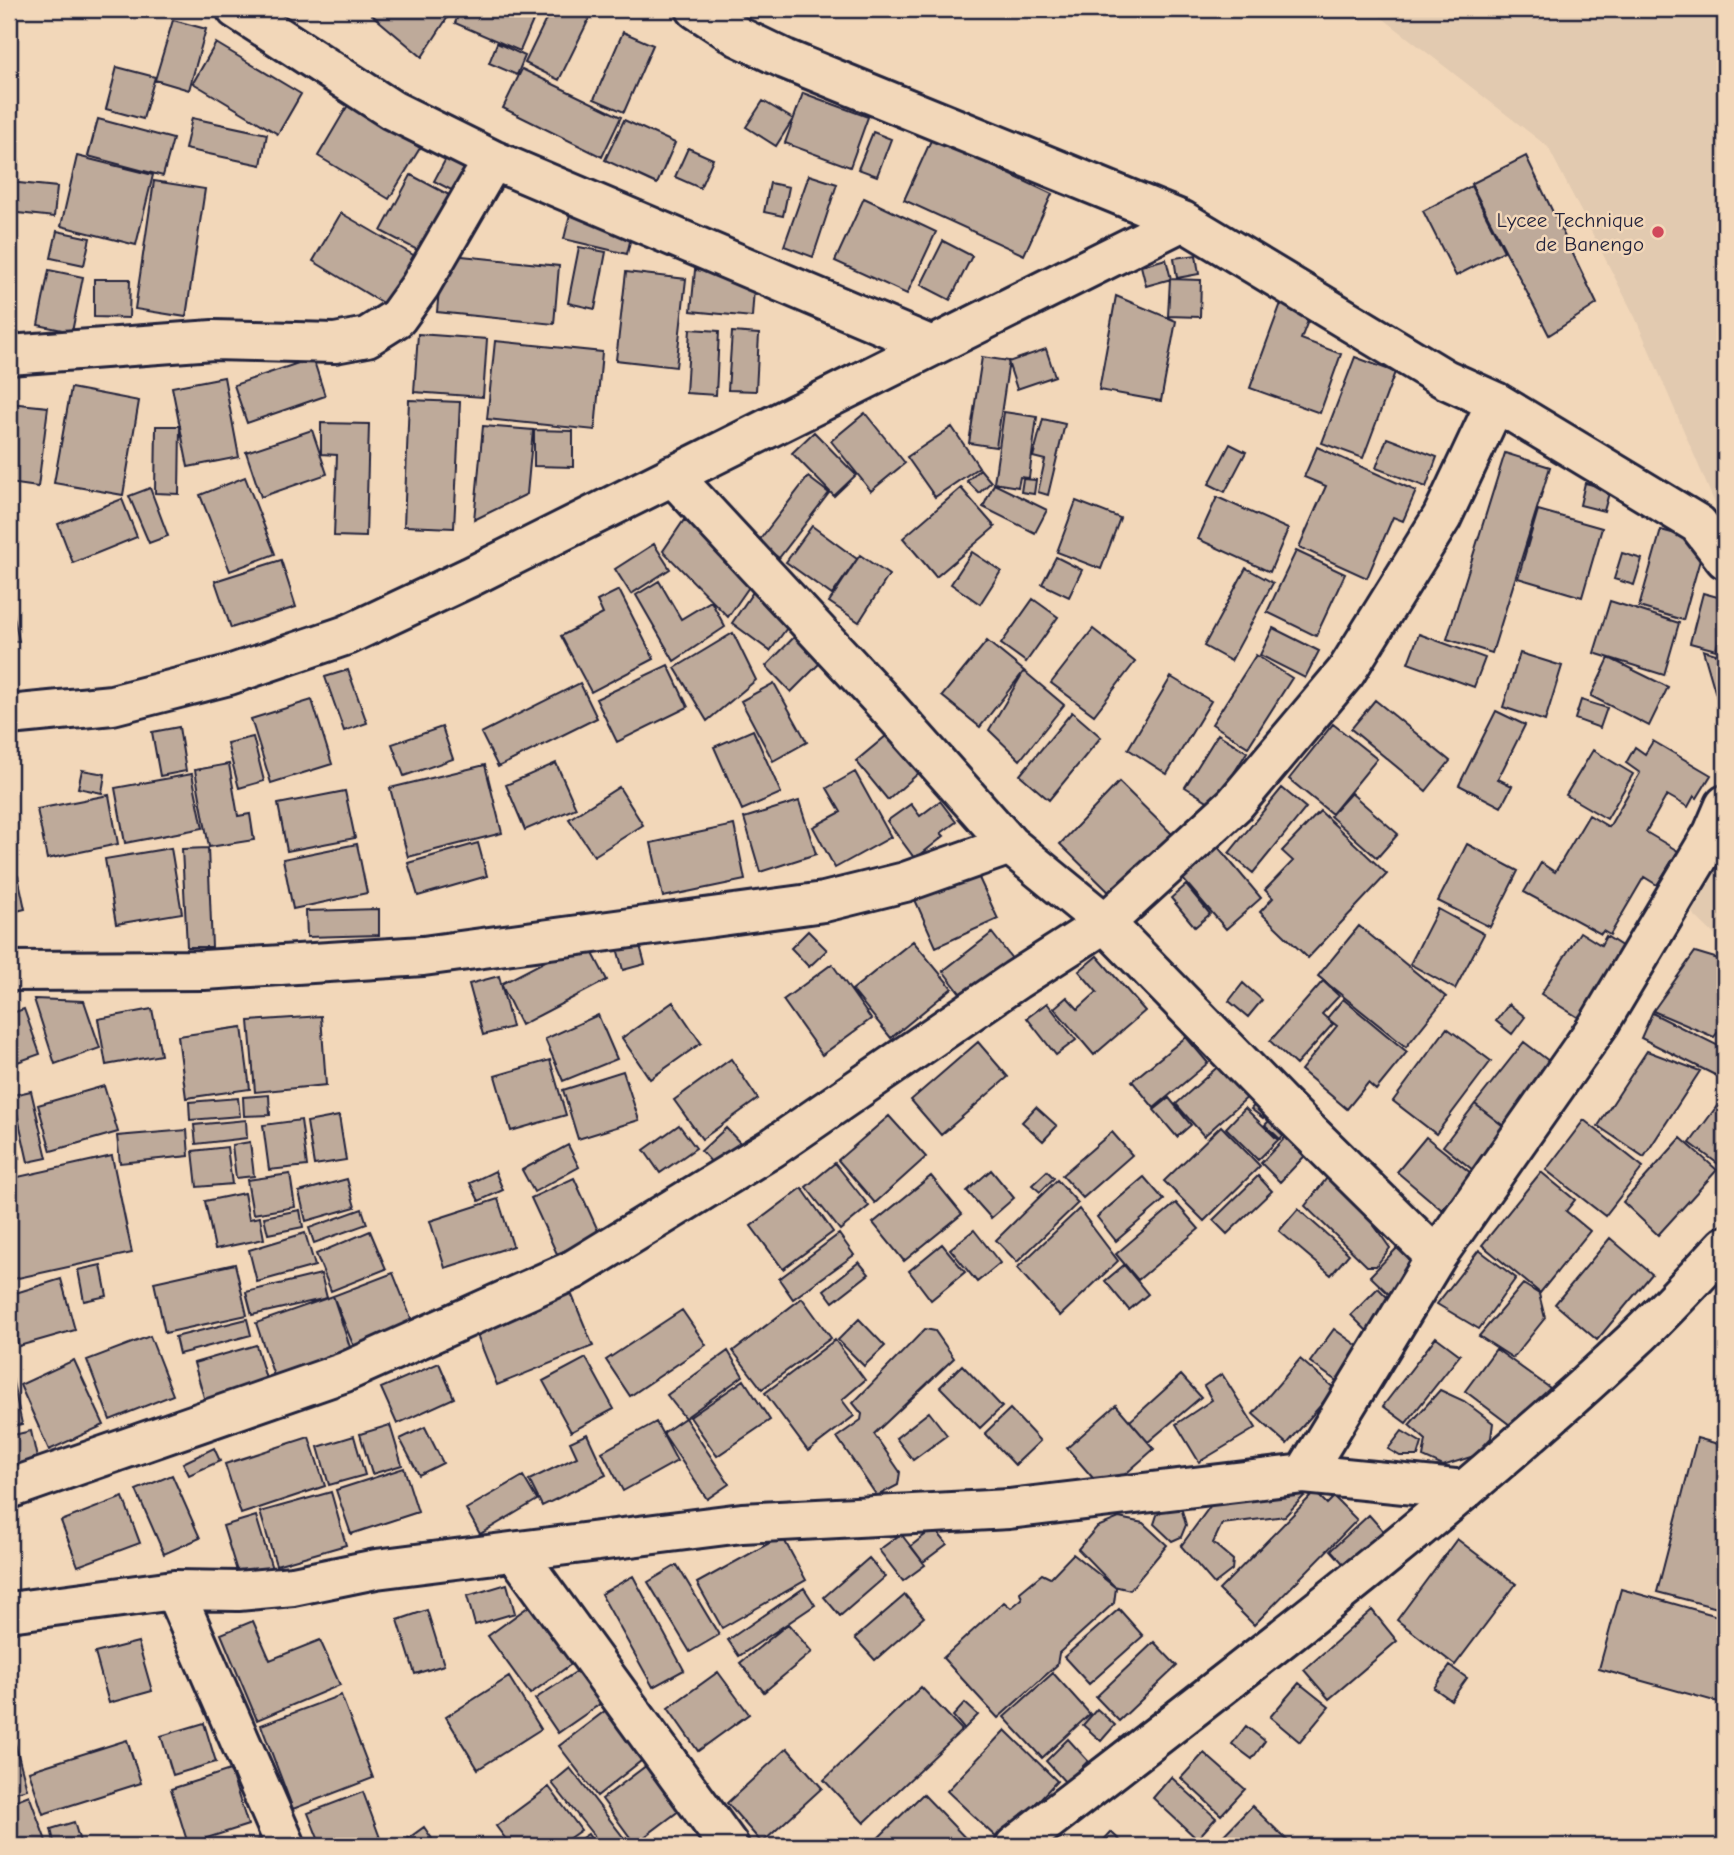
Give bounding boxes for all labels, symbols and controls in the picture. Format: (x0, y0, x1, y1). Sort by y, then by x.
place label: Lycee Technique de Banengo (1497, 208, 1644, 256)
marker: Lycee Technique de Banengo (1650, 224, 1666, 240)

